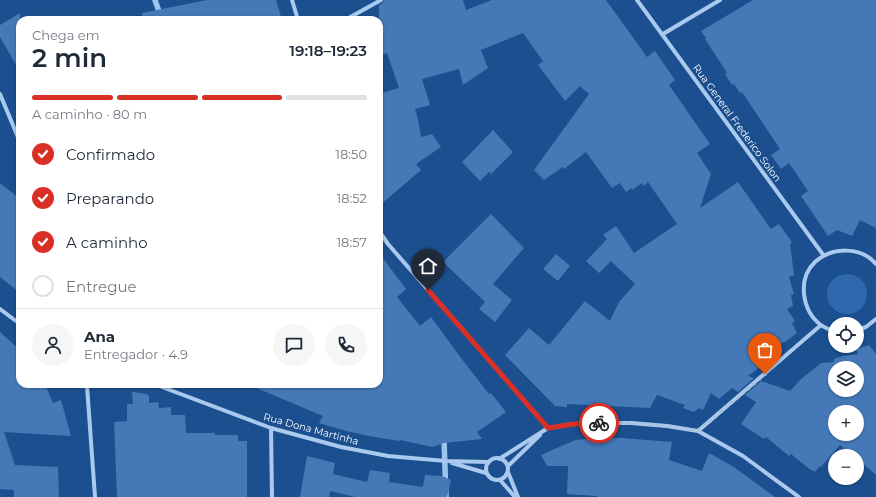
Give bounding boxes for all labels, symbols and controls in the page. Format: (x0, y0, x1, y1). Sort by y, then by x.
text: Chega em (32, 27, 99, 43)
text: 19:18–19:23 (289, 41, 367, 60)
text: 2 min (32, 42, 107, 74)
street label: Rua General Frederico Solon (690, 62, 784, 184)
text: A caminho · 80 m (32, 106, 147, 122)
icon: check (32, 143, 54, 165)
text: Confirmado (66, 145, 155, 164)
text: 18:50 (335, 146, 367, 162)
icon: check (32, 187, 54, 209)
text: Preparando (66, 189, 154, 208)
text: 18:52 (337, 190, 367, 206)
icon: check (32, 231, 54, 253)
text: A caminho (66, 233, 148, 252)
text: 18:57 (336, 234, 367, 250)
pin (411, 249, 445, 290)
icon: home (417, 255, 439, 277)
text: Entregue (66, 277, 137, 296)
map controls (828, 317, 864, 485)
button: locate (828, 317, 864, 353)
button: person (32, 324, 74, 366)
button: chat (273, 324, 315, 366)
button: phone (325, 324, 367, 366)
text: Ana (84, 327, 115, 346)
pin (748, 333, 782, 374)
icon: bag (754, 339, 776, 361)
text: Entregador · 4.9 (84, 346, 188, 362)
button: layers (828, 361, 864, 397)
courier (579, 403, 619, 443)
button: + (828, 405, 864, 441)
street label: Rua Dona Martinha (262, 410, 360, 448)
icon: bike (588, 412, 610, 434)
button: − (828, 449, 864, 485)

